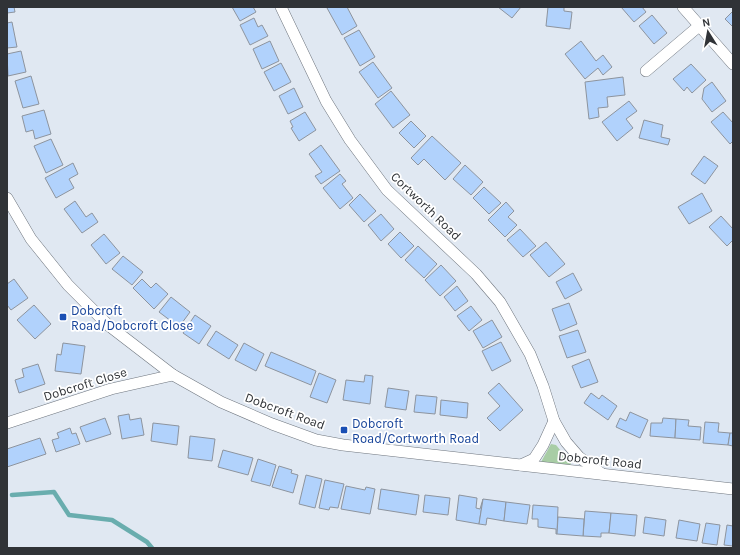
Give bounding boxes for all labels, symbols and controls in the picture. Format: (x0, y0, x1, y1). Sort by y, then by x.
north arrow (688, 12, 728, 52)
text: N (701, 16, 711, 30)
street label: Cortworth Road (388, 169, 464, 243)
place label: Dobcroft Road/Dobcroft Close (71, 303, 193, 333)
marker: Dobcroft Road/Dobcroft Close (58, 312, 68, 322)
street label: Dobcroft Close (41, 364, 129, 404)
street label: Dobcroft Road (243, 390, 327, 432)
place label: Dobcroft Road/Cortworth Road (352, 416, 479, 446)
marker: Dobcroft Road/Cortworth Road (339, 425, 349, 435)
street label: Dobcroft Road (557, 448, 643, 472)

